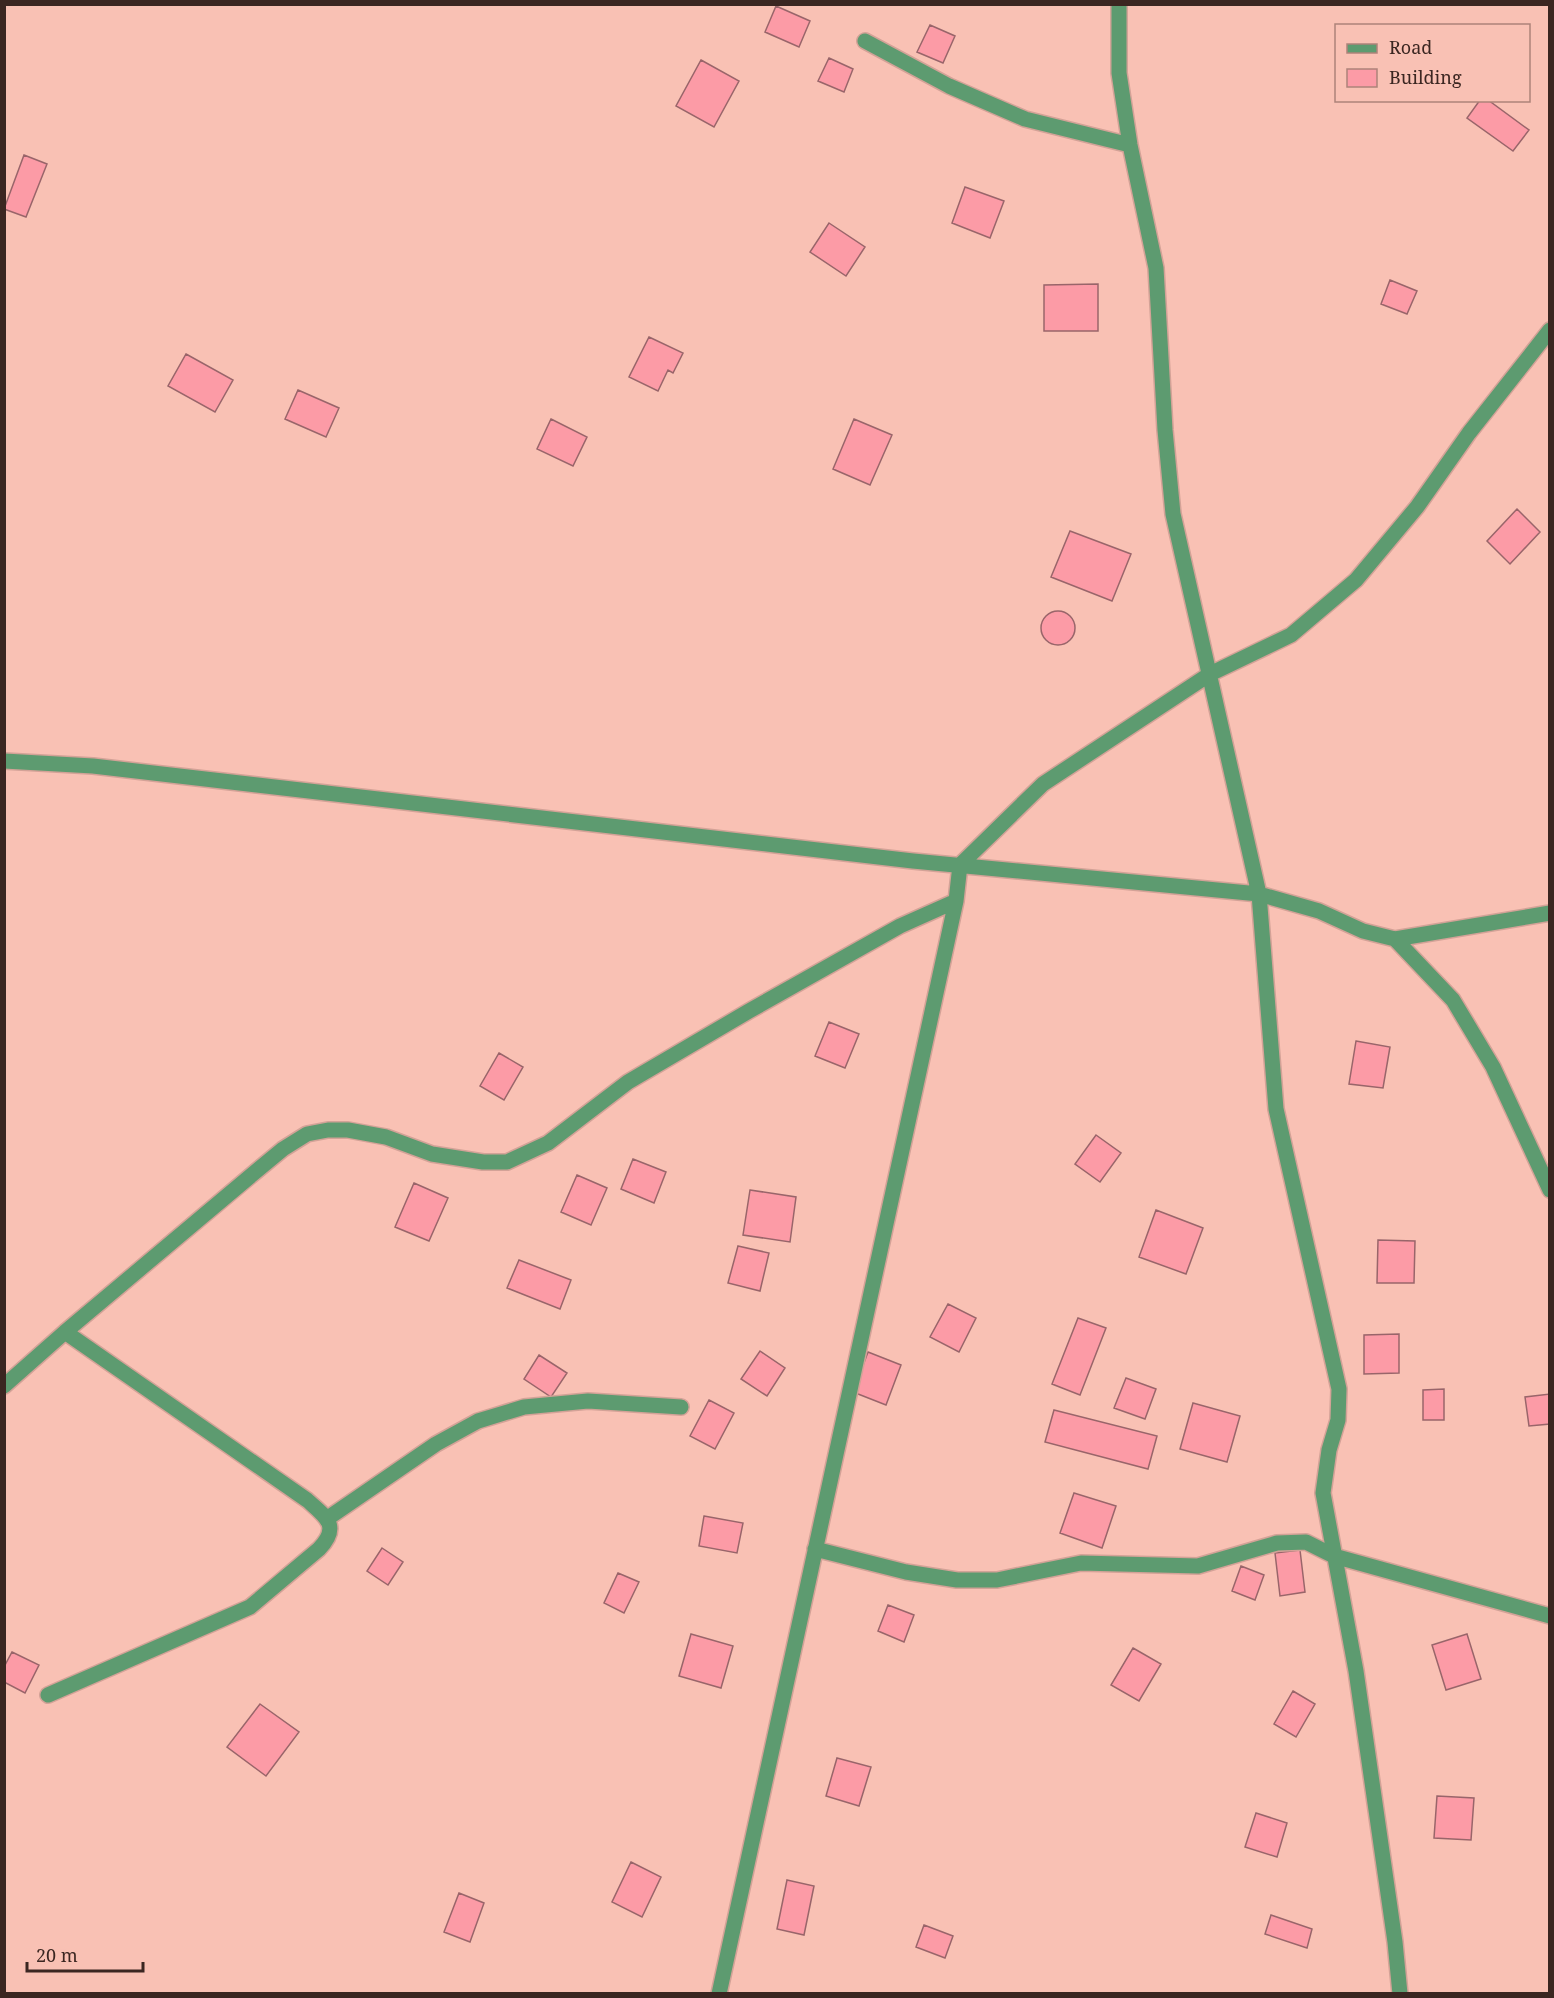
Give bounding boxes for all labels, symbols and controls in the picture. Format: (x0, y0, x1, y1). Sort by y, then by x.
legend (1335, 24, 1530, 102)
text: Road (1389, 35, 1432, 59)
text: Building (1389, 65, 1462, 89)
scale bar (27, 1935, 142, 1973)
text: 20 m (36, 1943, 78, 1967)

